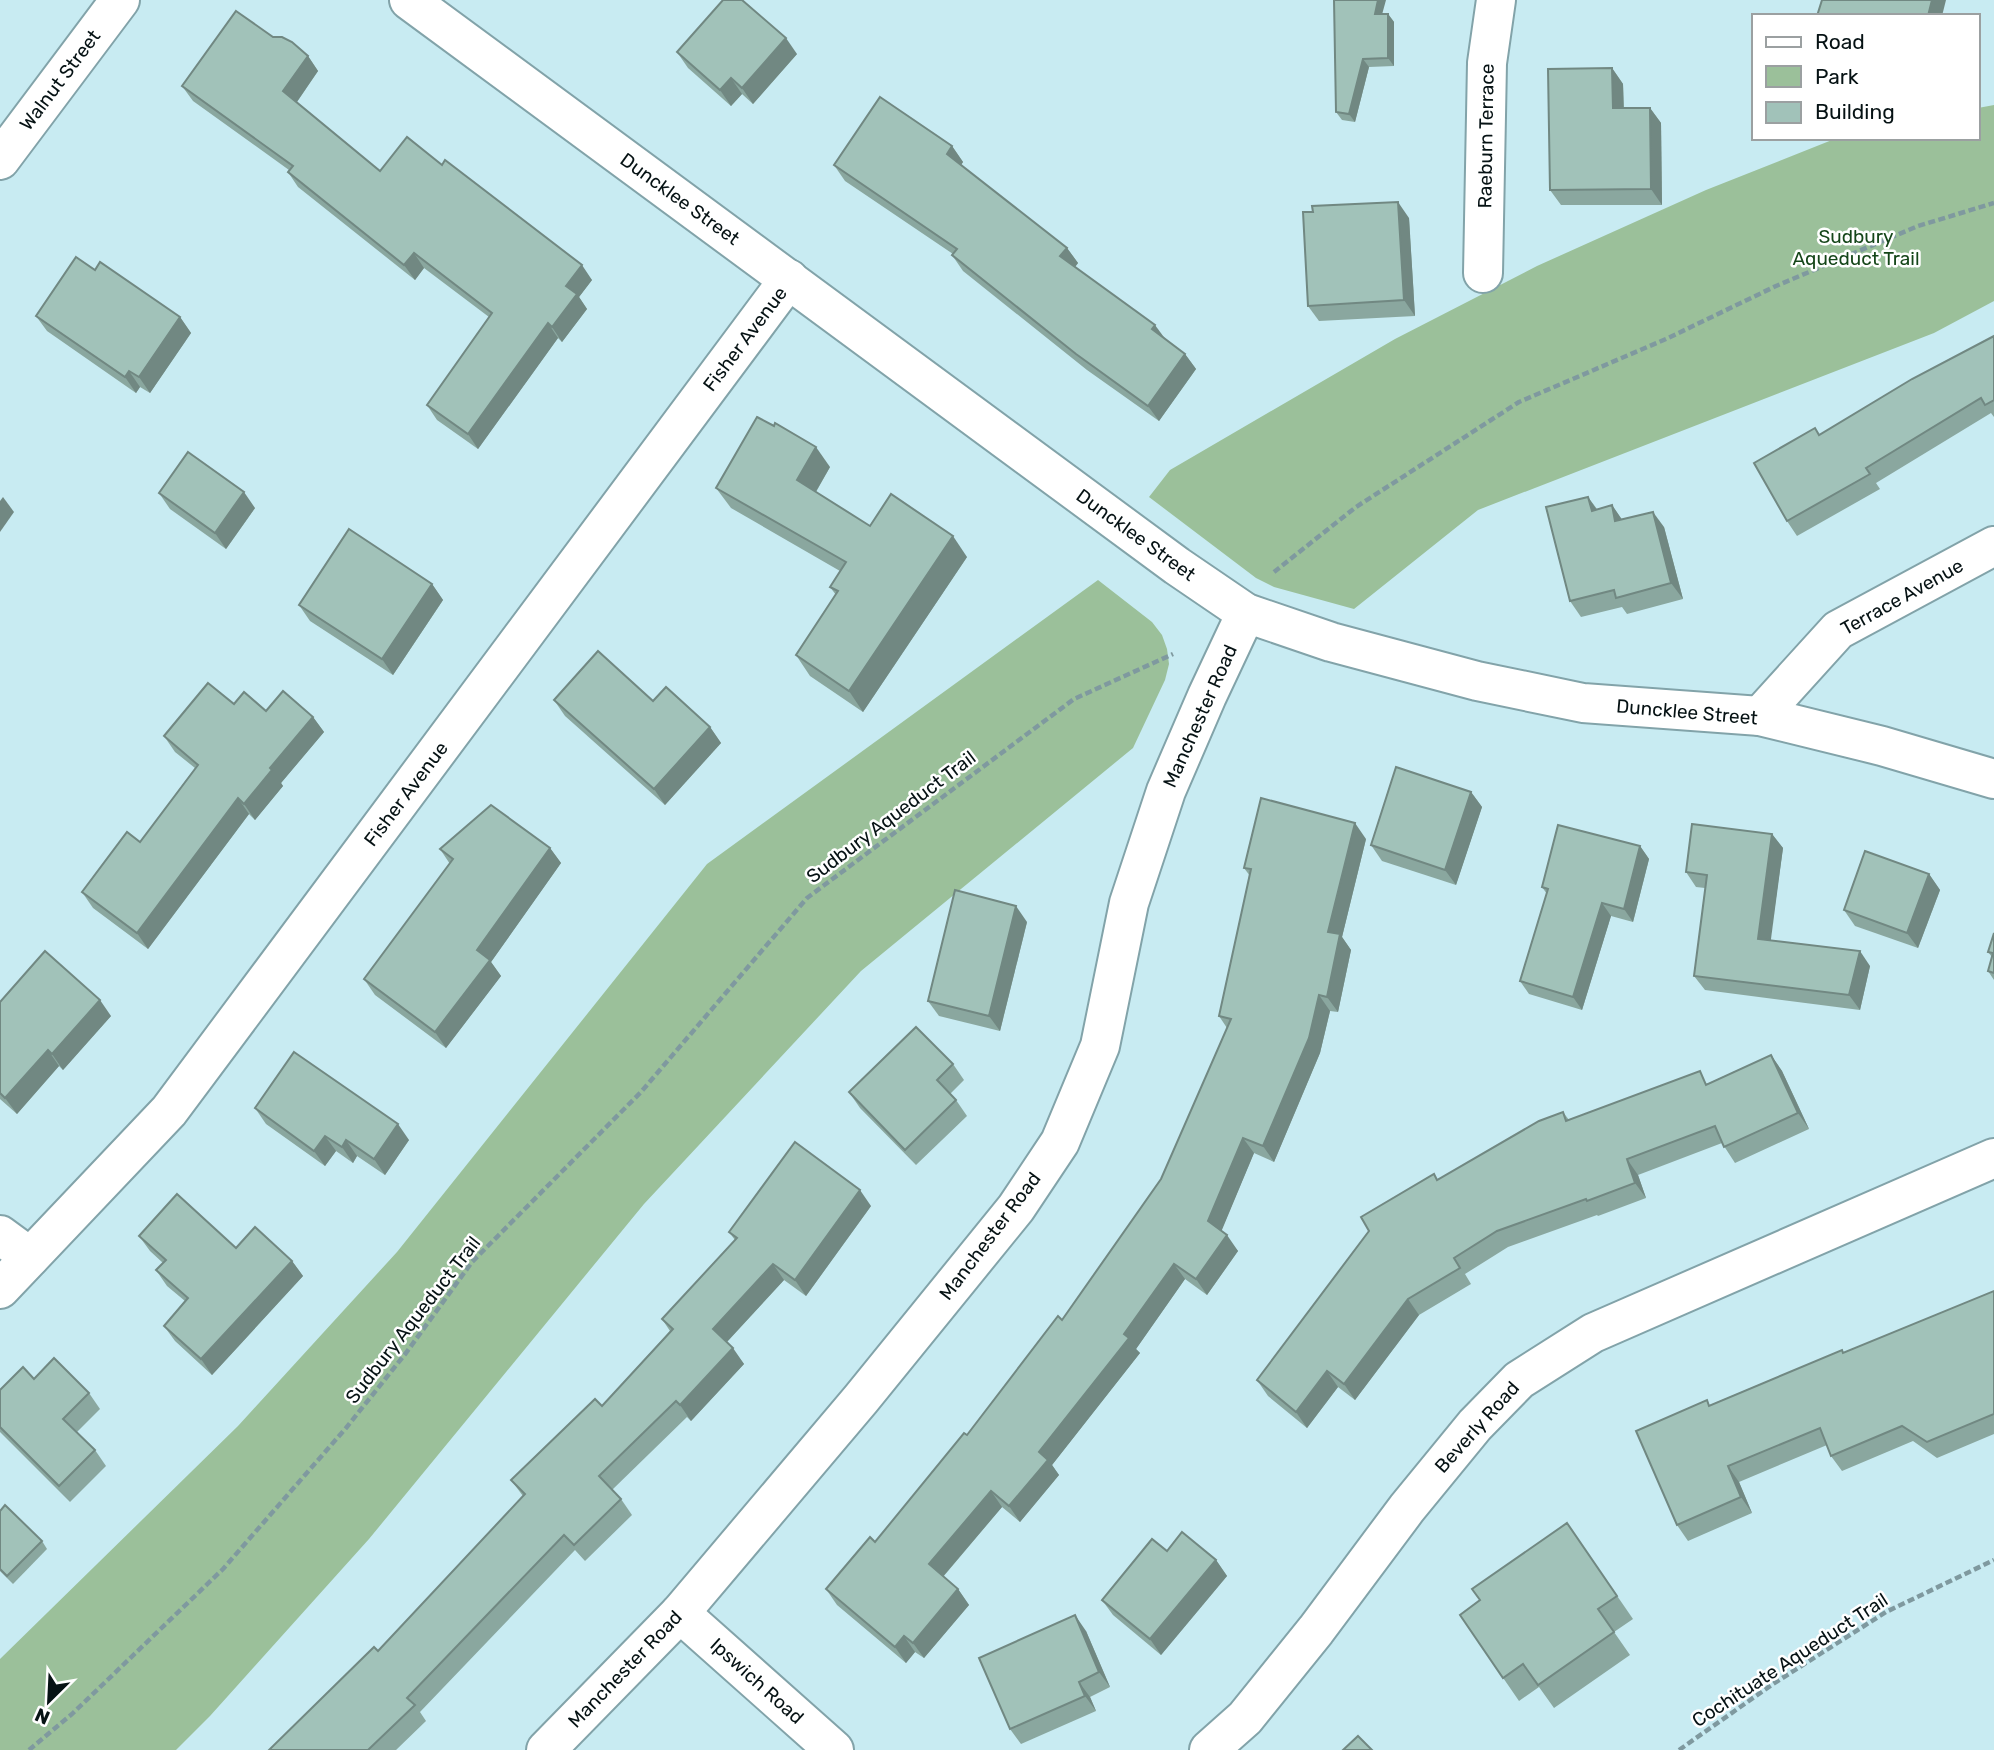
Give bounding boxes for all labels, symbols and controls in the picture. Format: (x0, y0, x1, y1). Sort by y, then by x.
legend (1752, 14, 1980, 140)
street label: Walnut Street (15, 25, 106, 135)
text: Road (1815, 29, 1865, 54)
street label: Raeburn Terrace (1473, 63, 1499, 209)
text: Park (1815, 64, 1859, 89)
text: Building (1815, 99, 1895, 124)
street label: Duncklee Street (616, 148, 745, 250)
park label: Sudbury Aqueduct Trail (1792, 225, 1920, 270)
street label: Fisher Avenue (698, 282, 792, 396)
street label: Duncklee Street (1072, 484, 1201, 586)
street label: Terrace Avenue (1837, 554, 1967, 640)
street label: Manchester Road (1158, 641, 1242, 791)
street label: Duncklee Street (1615, 694, 1759, 730)
street label: Fisher Avenue (359, 737, 453, 851)
street label: Sudbury Aqueduct Trail (802, 746, 980, 888)
street label: Manchester Road (934, 1168, 1046, 1304)
street label: Sudbury Aqueduct Trail (341, 1232, 485, 1408)
street label: Beverly Road (1430, 1376, 1524, 1478)
street label: Cochituate Aqueduct Trail (1688, 1588, 1892, 1732)
street label: Manchester Road (563, 1606, 687, 1732)
street label: Ipswich Road (706, 1633, 808, 1729)
north arrow (14, 1666, 84, 1736)
text: N (31, 1703, 53, 1729)

